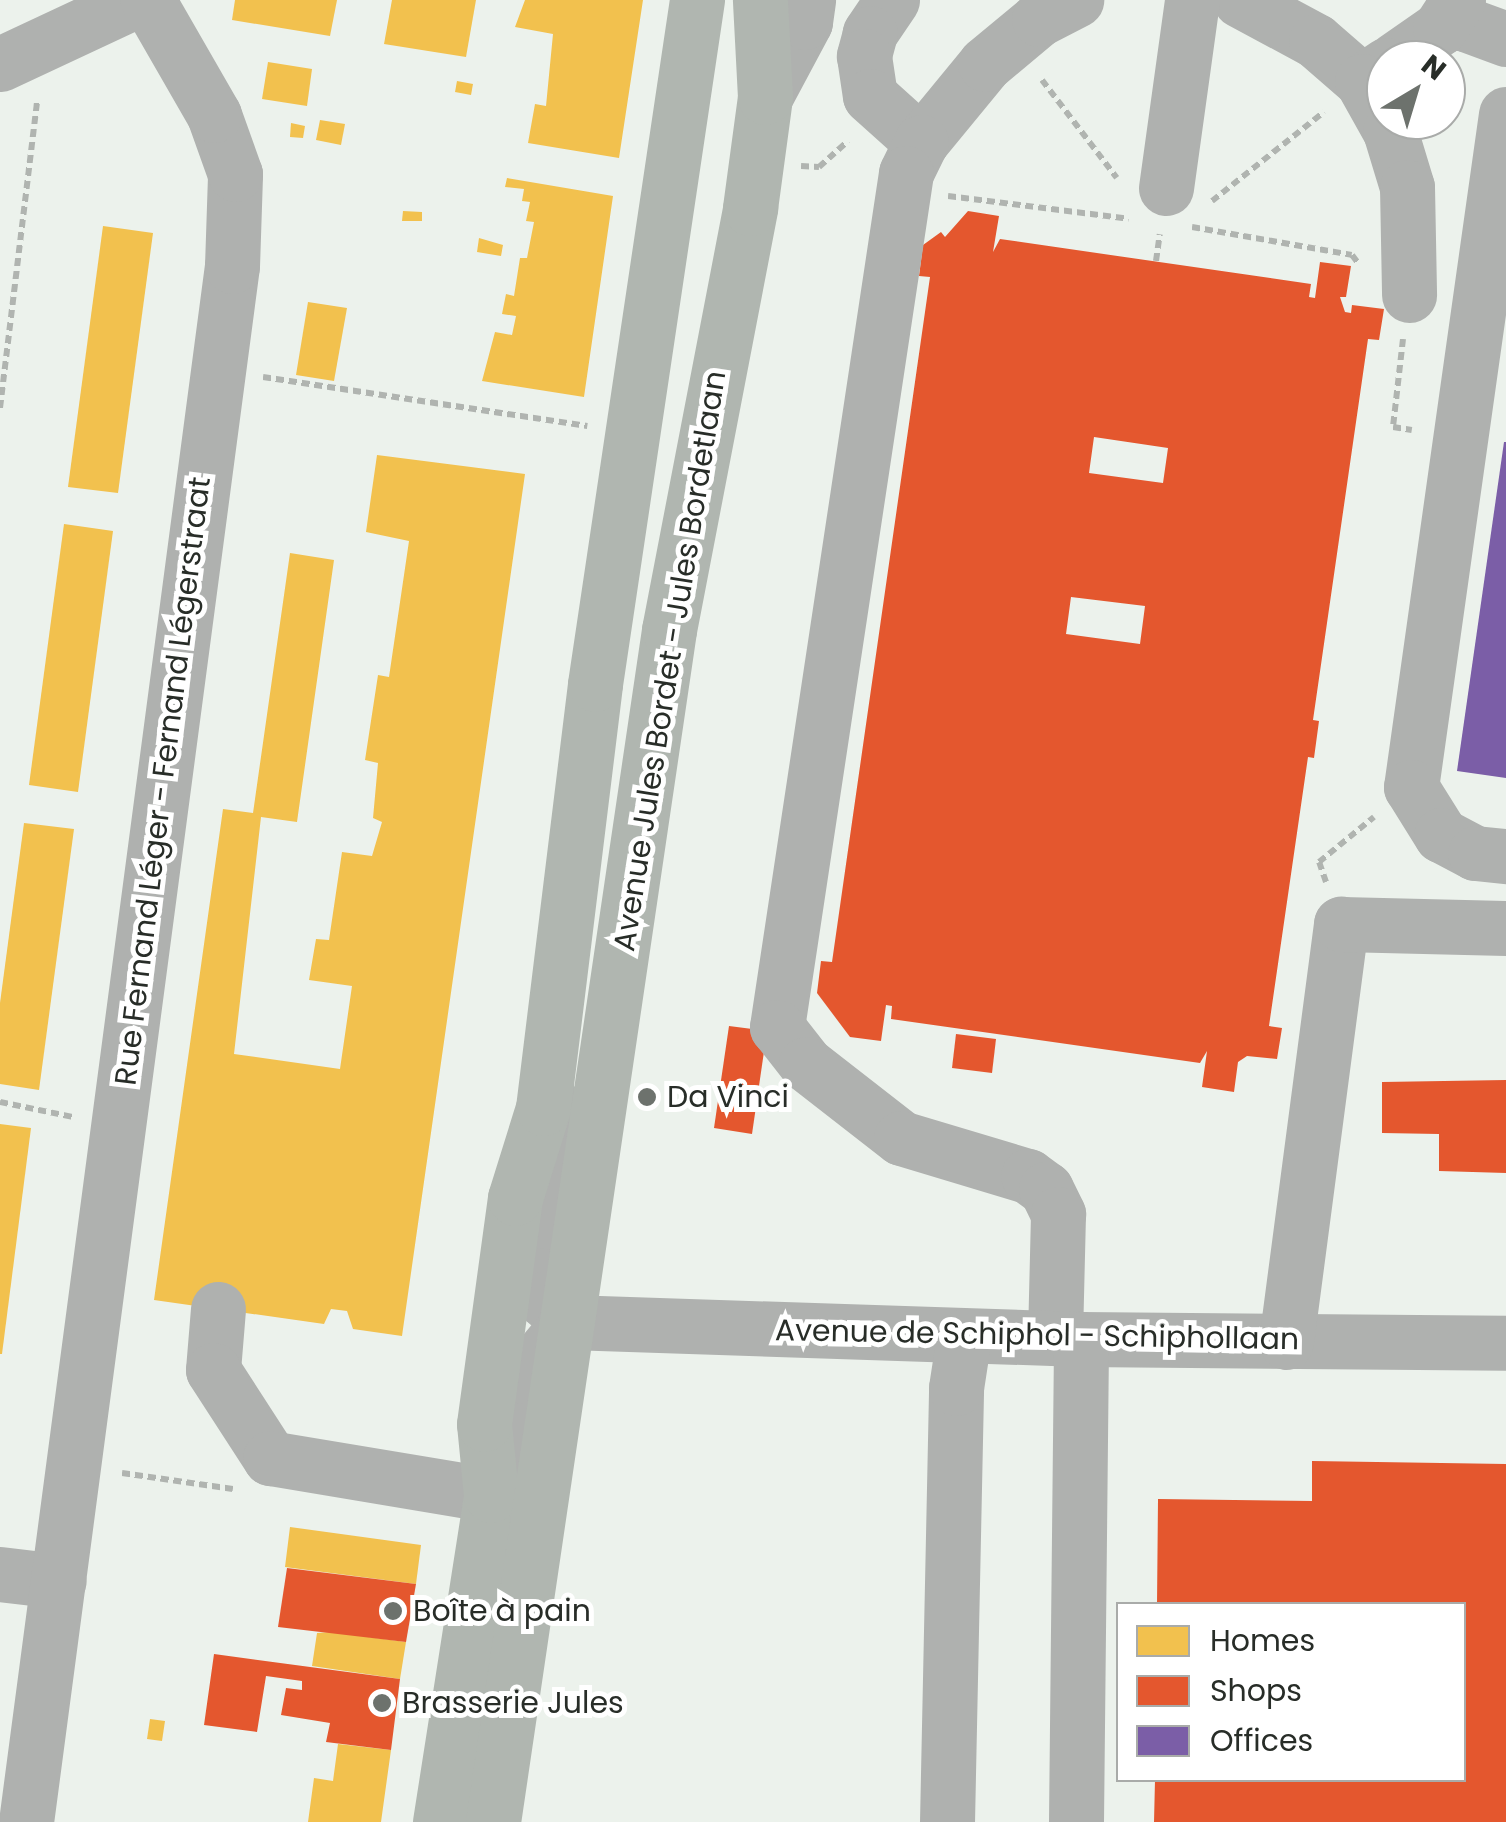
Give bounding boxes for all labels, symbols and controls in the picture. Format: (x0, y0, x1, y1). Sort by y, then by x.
north arrow (1366, 40, 1466, 140)
text: N (1413, 46, 1454, 89)
street label: Avenue Jules Bordet - Jules Bordetlaan (606, 368, 734, 954)
street label: Rue Fernand Léger - Fernand Légerstraat (108, 475, 218, 1087)
place label: Da Vinci (667, 1079, 789, 1115)
marker: Da Vinci (636, 1086, 658, 1108)
street label: Avenue de Schiphol - Schiphollaan (775, 1312, 1299, 1358)
place label: Boîte à pain (413, 1593, 591, 1629)
marker: Boîte à pain (382, 1600, 404, 1622)
legend (1116, 1602, 1466, 1782)
text: Homes (1210, 1619, 1315, 1662)
text: Shops (1210, 1669, 1302, 1712)
place label: Brasserie Jules (402, 1685, 624, 1721)
marker: Brasserie Jules (371, 1692, 393, 1714)
text: Offices (1210, 1719, 1313, 1762)

